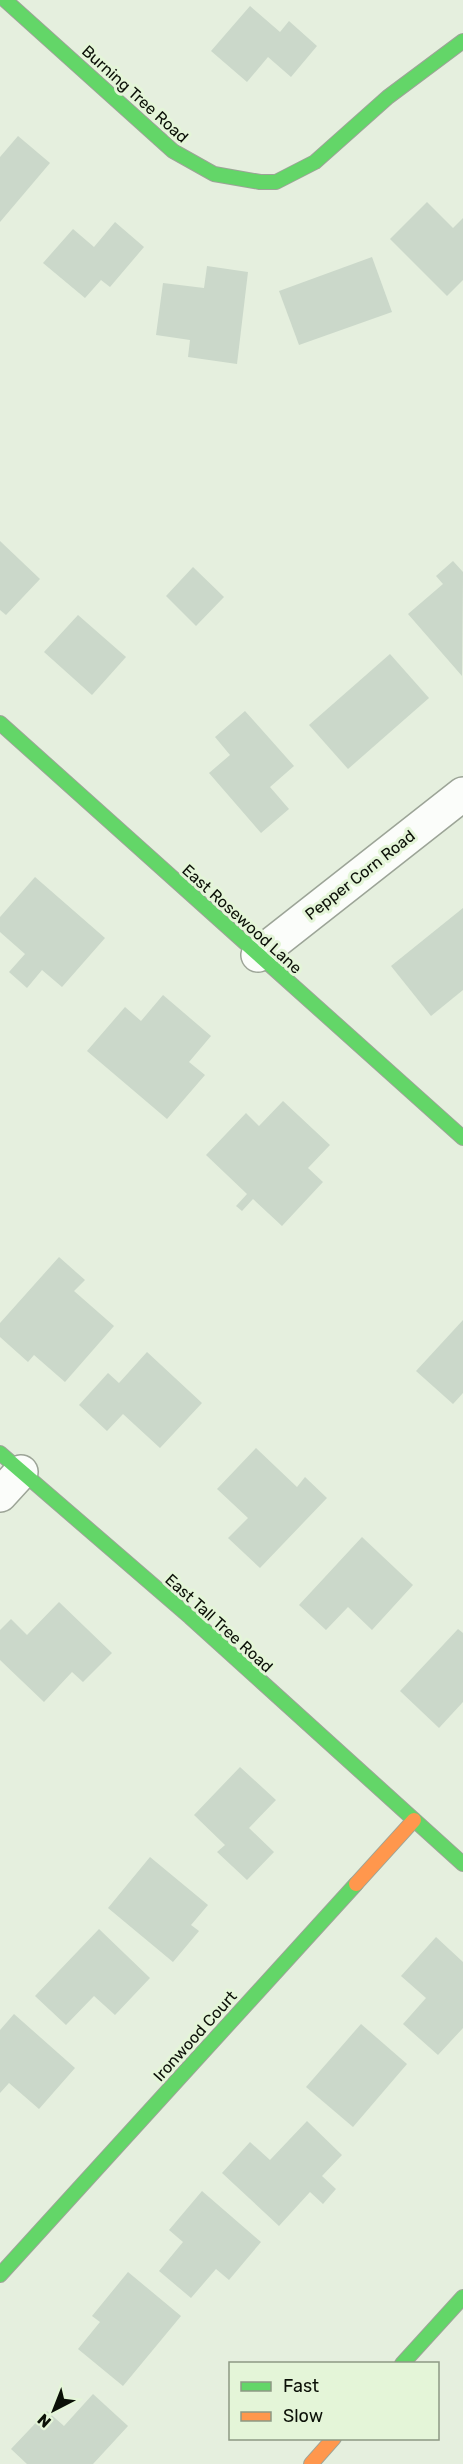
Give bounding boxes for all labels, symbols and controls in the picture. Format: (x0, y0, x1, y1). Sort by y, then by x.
street label: Burning Tree Road (78, 41, 192, 147)
street label: Pepper Corn Road (301, 826, 419, 924)
street label: East Rosewood Lane (178, 860, 306, 978)
street label: East Tall Tree Road (161, 1570, 277, 1676)
street label: Ironwood Court (149, 1987, 241, 2085)
legend (229, 2362, 439, 2440)
text: Fast (283, 2375, 319, 2397)
north arrow (24, 2380, 84, 2440)
text: Slow (283, 2405, 323, 2427)
text: N (34, 2410, 55, 2432)

